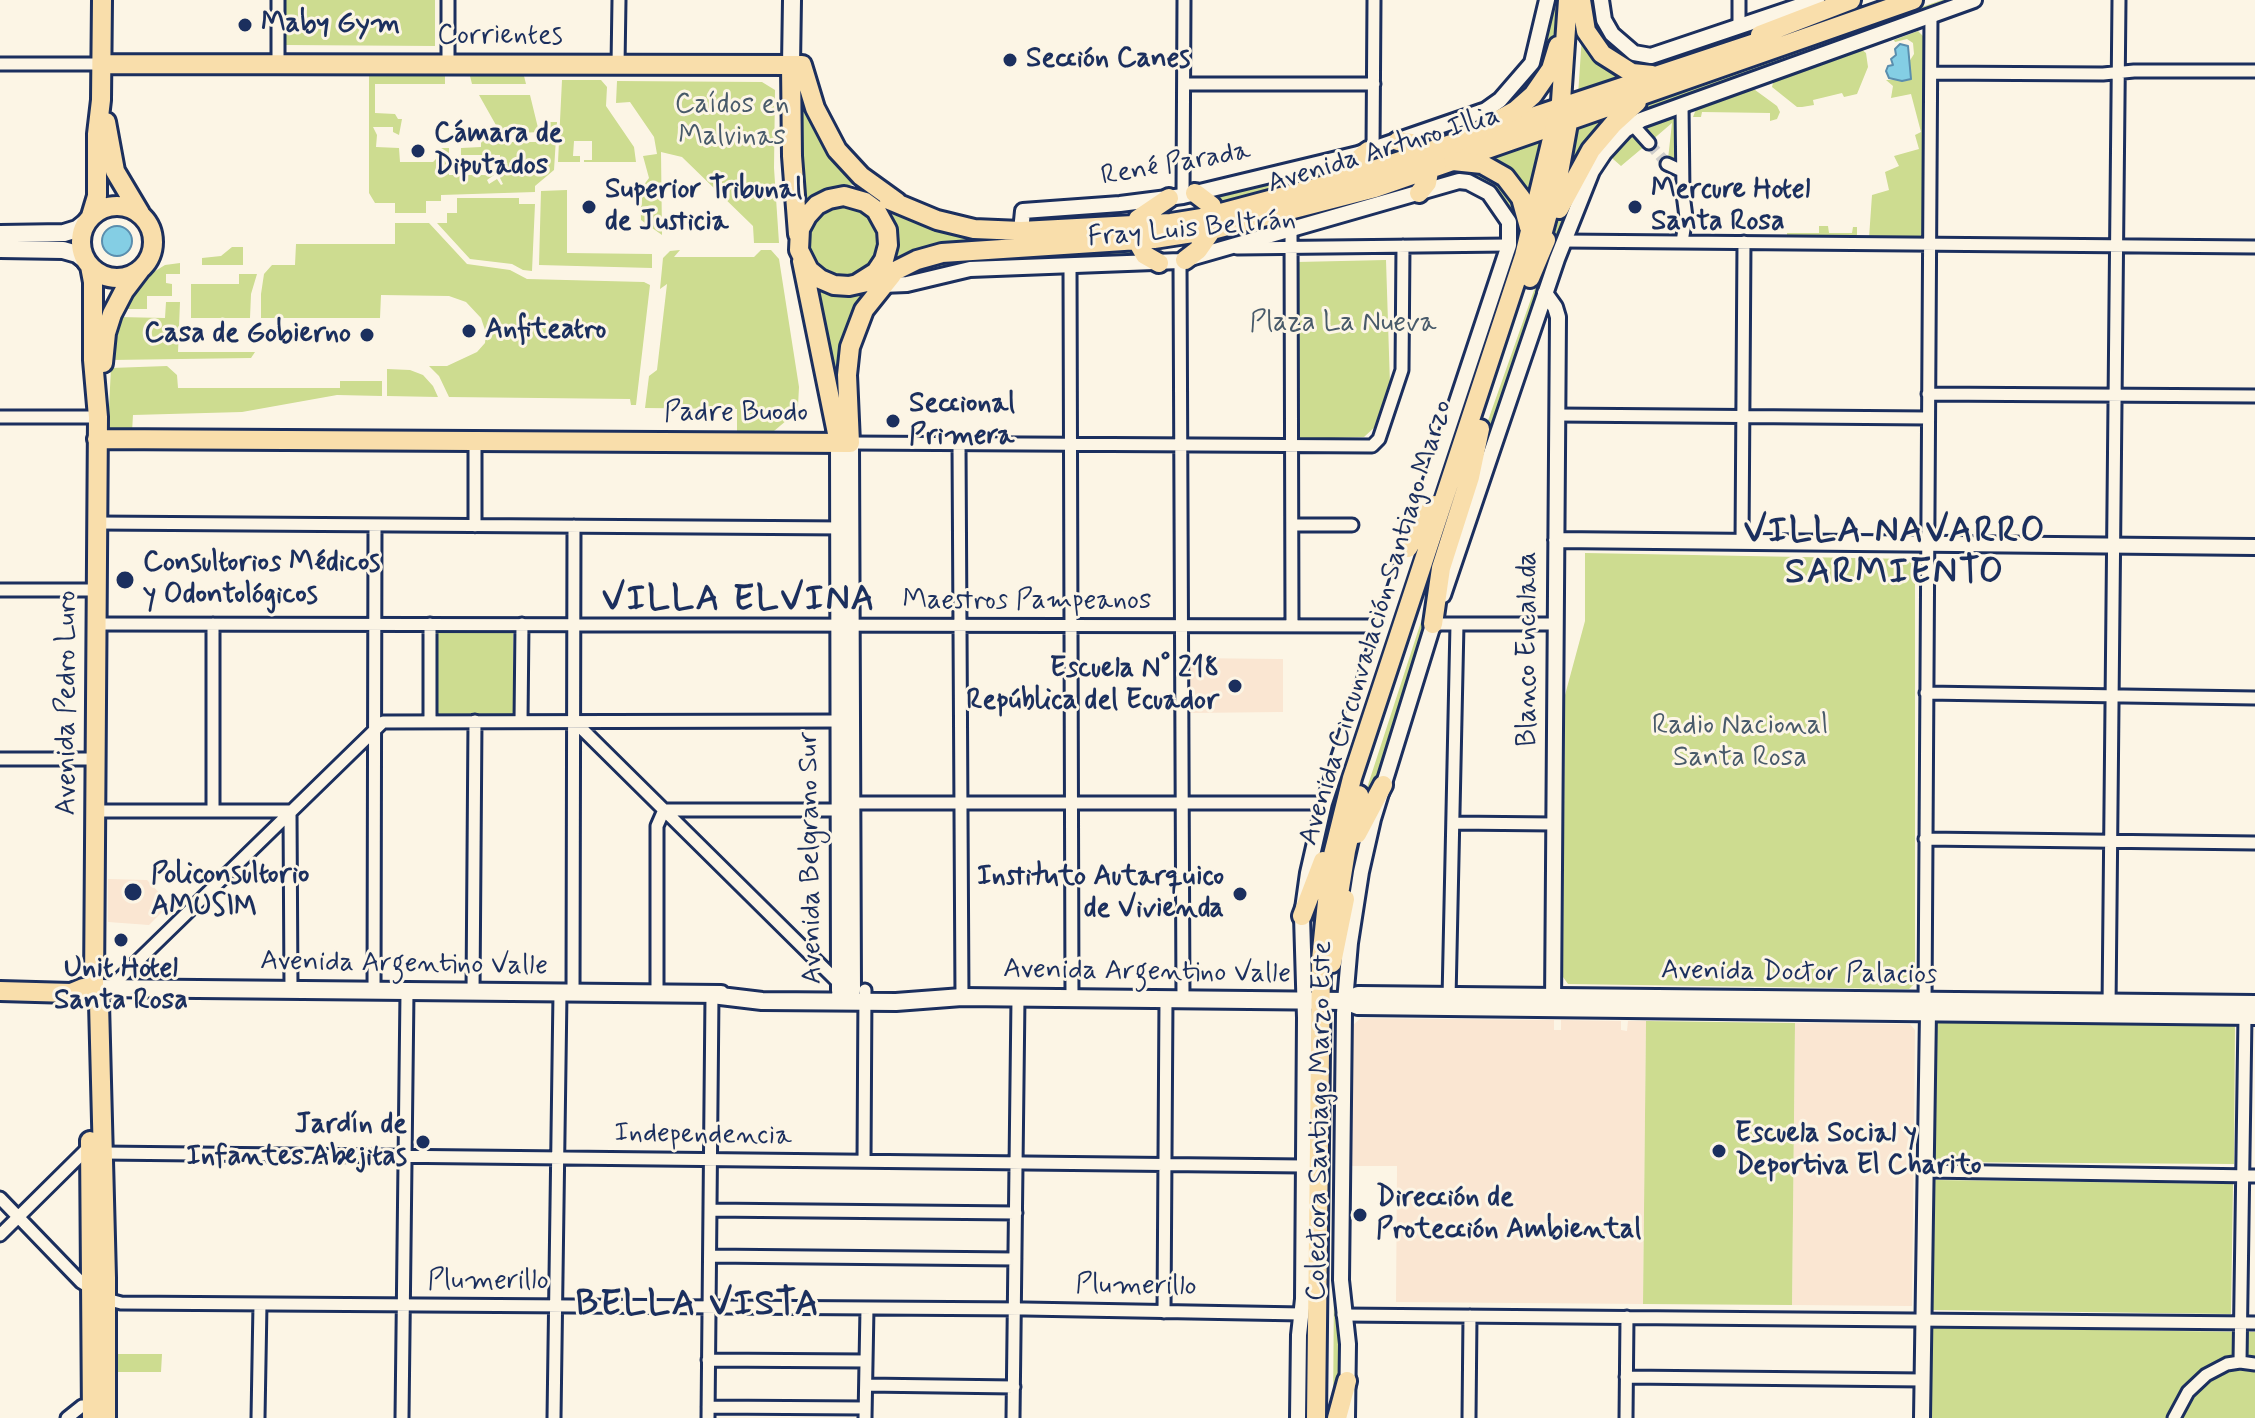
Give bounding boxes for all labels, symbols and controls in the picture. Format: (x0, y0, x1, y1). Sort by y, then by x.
place label: Maby Gym (261, 8, 400, 42)
marker: Maby Gym (236, 16, 254, 34)
street label: Corrientes (437, 20, 563, 54)
place label: Sección Canes (1026, 43, 1190, 77)
marker: Sección Canes (1001, 51, 1019, 69)
park label: Caídos en Malvinas (675, 89, 789, 155)
street label: Avenida Arturo Illia (1264, 100, 1504, 202)
place label: Cámara de Diputados (434, 118, 562, 184)
street label: René Parada (1099, 135, 1253, 195)
marker: Cámara de Diputados (409, 142, 427, 160)
place label: Superior Tribunal de Justicia (605, 174, 802, 240)
place label: Mercure Hotel Santa Rosa (1651, 174, 1810, 240)
marker: Superior Tribunal de Justicia (580, 198, 598, 216)
marker: Mercure Hotel Santa Rosa (1626, 198, 1644, 216)
street label: Fray Luis Beltrán (1087, 204, 1297, 256)
park label: Plaza La Nueva (1250, 307, 1436, 341)
place label: Anfiteatro (485, 314, 606, 348)
place label: Casa de Gobierno (144, 318, 351, 352)
marker: Anfiteatro (460, 322, 478, 340)
marker: Casa de Gobierno (358, 326, 376, 344)
place label: Seccional Primera (909, 388, 1015, 454)
street label: Avenida Circunvalación Santiago Marzo (1293, 396, 1461, 850)
street label: Padre Buodo (664, 397, 808, 431)
marker: Seccional Primera (884, 412, 902, 430)
district label: VILLA NAVARRO SARMIENTO (1746, 511, 2044, 596)
place label: Consultorios Médicos y Odontológicos (143, 547, 380, 613)
street label: Blanco Encalada (1512, 551, 1546, 747)
marker: Consultorios Médicos y Odontológicos (114, 569, 136, 591)
district label: VILLA ELVINA (604, 579, 874, 623)
street label: Maestros Pampeanos (903, 585, 1151, 619)
street label: Avenida Pedro Luro (51, 591, 85, 815)
place label: Escuela N° 218 República del Ecuador (966, 653, 1219, 719)
marker: Escuela N° 218 República del Ecuador (1226, 677, 1244, 695)
park label: Radio Nacional Santa Rosa (1652, 710, 1828, 776)
street label: Avenida Belgrano Sur (793, 731, 831, 985)
place label: Policonsultorio AMUSIM (151, 859, 309, 925)
place label: Instituto Autarquico de Vivienda (977, 861, 1224, 927)
marker: Policonsultorio AMUSIM (122, 881, 144, 903)
marker: Instituto Autarquico de Vivienda (1231, 885, 1249, 903)
marker: Unit Hotel Santa Rosa (112, 931, 130, 949)
street label: Colectora Santiago Marzo Este (1301, 940, 1341, 1302)
street label: Avenida Argentino Valle (260, 946, 548, 984)
place label: Unit Hotel Santa Rosa (54, 953, 188, 1019)
street label: Avenida Argentino Valle (1003, 954, 1291, 992)
street label: Avenida Doctor Palacios (1661, 955, 1937, 993)
place label: Jardín de Infantes Abejitas (186, 1109, 407, 1175)
street label: Independencia (614, 1118, 792, 1154)
place label: Escuela Social y Deportiva El Charito (1735, 1118, 1982, 1184)
marker: Jardín de Infantes Abejitas (414, 1133, 432, 1151)
marker: Escuela Social y Deportiva El Charito (1710, 1142, 1728, 1160)
place label: Dirección de Protección Ambiental (1376, 1182, 1641, 1248)
marker: Dirección de Protección Ambiental (1351, 1206, 1369, 1224)
street label: Plumerillo (427, 1265, 549, 1299)
street label: Plumerillo (1075, 1269, 1197, 1305)
district label: BELLA VISTA (577, 1284, 819, 1328)

